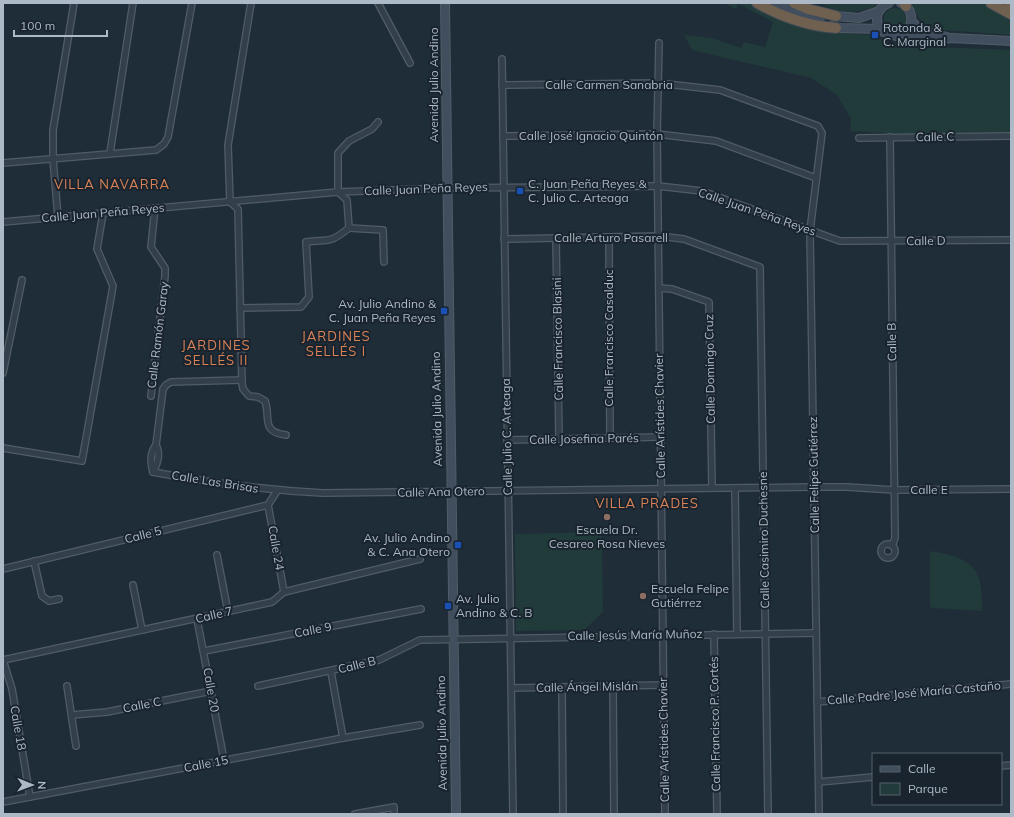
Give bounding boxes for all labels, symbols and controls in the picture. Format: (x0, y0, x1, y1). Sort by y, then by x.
scale bar (14, 12, 107, 38)
text: 100 m (20, 18, 55, 33)
place label: Rotonda & C. Marginal (883, 20, 946, 49)
street label: Avenida Julio Andino (426, 27, 441, 143)
marker: Rotonda & C. Marginal (870, 30, 880, 40)
street label: Calle Carmen Sanabria (545, 77, 673, 92)
street label: Calle José Ignacio Quintón (519, 128, 663, 143)
street label: Calle C (915, 129, 955, 144)
district label: VILLA NAVARRA (54, 176, 170, 192)
place label: C. Juan Peña Reyes & C. Julio C. Arteaga (528, 176, 647, 205)
street label: Calle Juan Peña Reyes (364, 179, 488, 198)
street label: Calle Juan Peña Reyes (696, 184, 818, 239)
marker: C. Juan Peña Reyes & C. Julio C. Arteaga (515, 186, 525, 196)
street label: Calle Juan Peña Reyes (41, 200, 165, 225)
street label: Calle Arturo Pasarell (554, 230, 668, 245)
street label: Calle D (906, 233, 946, 248)
street label: Calle Francisco Casalduc (601, 269, 616, 407)
street label: Calle Francisco Blasini (549, 277, 566, 401)
street label: Calle Ramón Garay (144, 280, 172, 389)
place label: Av. Julio Andino & C. Juan Peña Reyes (329, 296, 437, 325)
marker: Av. Julio Andino & C. Juan Peña Reyes (439, 306, 449, 316)
street label: Calle Domingo Cruz (701, 314, 718, 424)
street label: Calle B (884, 323, 899, 362)
district label: JARDINES SELLÉS I (301, 328, 371, 359)
district label: JARDINES SELLÉS II (181, 337, 251, 368)
street label: Avenida Julio Andino (428, 351, 445, 467)
street label: Calle Arístides Chavier (651, 353, 668, 479)
street label: Calle Julio C. Arteaga (498, 378, 515, 496)
street label: Calle Felipe Gutiérrez (805, 416, 822, 534)
street label: Calle Josefina Parés (529, 430, 639, 447)
street label: Calle Las Brisas (171, 467, 260, 496)
street label: Calle Casimiro Duchesne (755, 471, 772, 609)
street label: Calle E (910, 482, 948, 497)
street label: Calle Ana Otero (397, 483, 485, 500)
district label: VILLA PRADES (595, 495, 699, 511)
marker: Escuela Dr. Cesareo Rosa Nieves (602, 512, 612, 522)
place label: Escuela Dr. Cesareo Rosa Nieves (549, 522, 665, 551)
street label: Calle 5 (123, 523, 163, 546)
street label: Calle 24 (265, 524, 288, 571)
place label: Av. Julio Andino & C. Ana Otero (363, 530, 450, 559)
marker: Av. Julio Andino & C. Ana Otero (453, 540, 463, 550)
place label: Escuela Felipe Gutiérrez (651, 581, 729, 610)
place label: Av. Julio Andino & C. B (456, 591, 532, 620)
marker: Escuela Felipe Gutiérrez (638, 591, 648, 601)
marker: Av. Julio Andino & C. B (443, 601, 453, 611)
street label: Calle 7 (194, 603, 234, 626)
street label: Calle 9 (293, 619, 333, 640)
street label: Calle Jesús María Muñoz (567, 626, 703, 643)
street label: Calle B (336, 653, 377, 676)
street label: Calle Francisco P. Cortés (706, 656, 723, 792)
street label: Calle 20 (200, 666, 223, 713)
street label: Avenida Julio Andino (433, 675, 450, 791)
street label: Calle Arístides Chavier (655, 677, 672, 803)
street label: Calle Padre José María Castaño (826, 677, 1002, 708)
street label: Calle Ángel Mislán (536, 678, 638, 695)
street label: Calle C (121, 693, 162, 716)
street label: Calle 18 (7, 704, 30, 751)
street label: Calle 15 (182, 752, 229, 775)
legend (872, 753, 1002, 805)
text: Calle (908, 761, 935, 776)
north arrow (12, 765, 52, 805)
text: N (35, 781, 49, 789)
text: Parque (908, 781, 948, 796)

